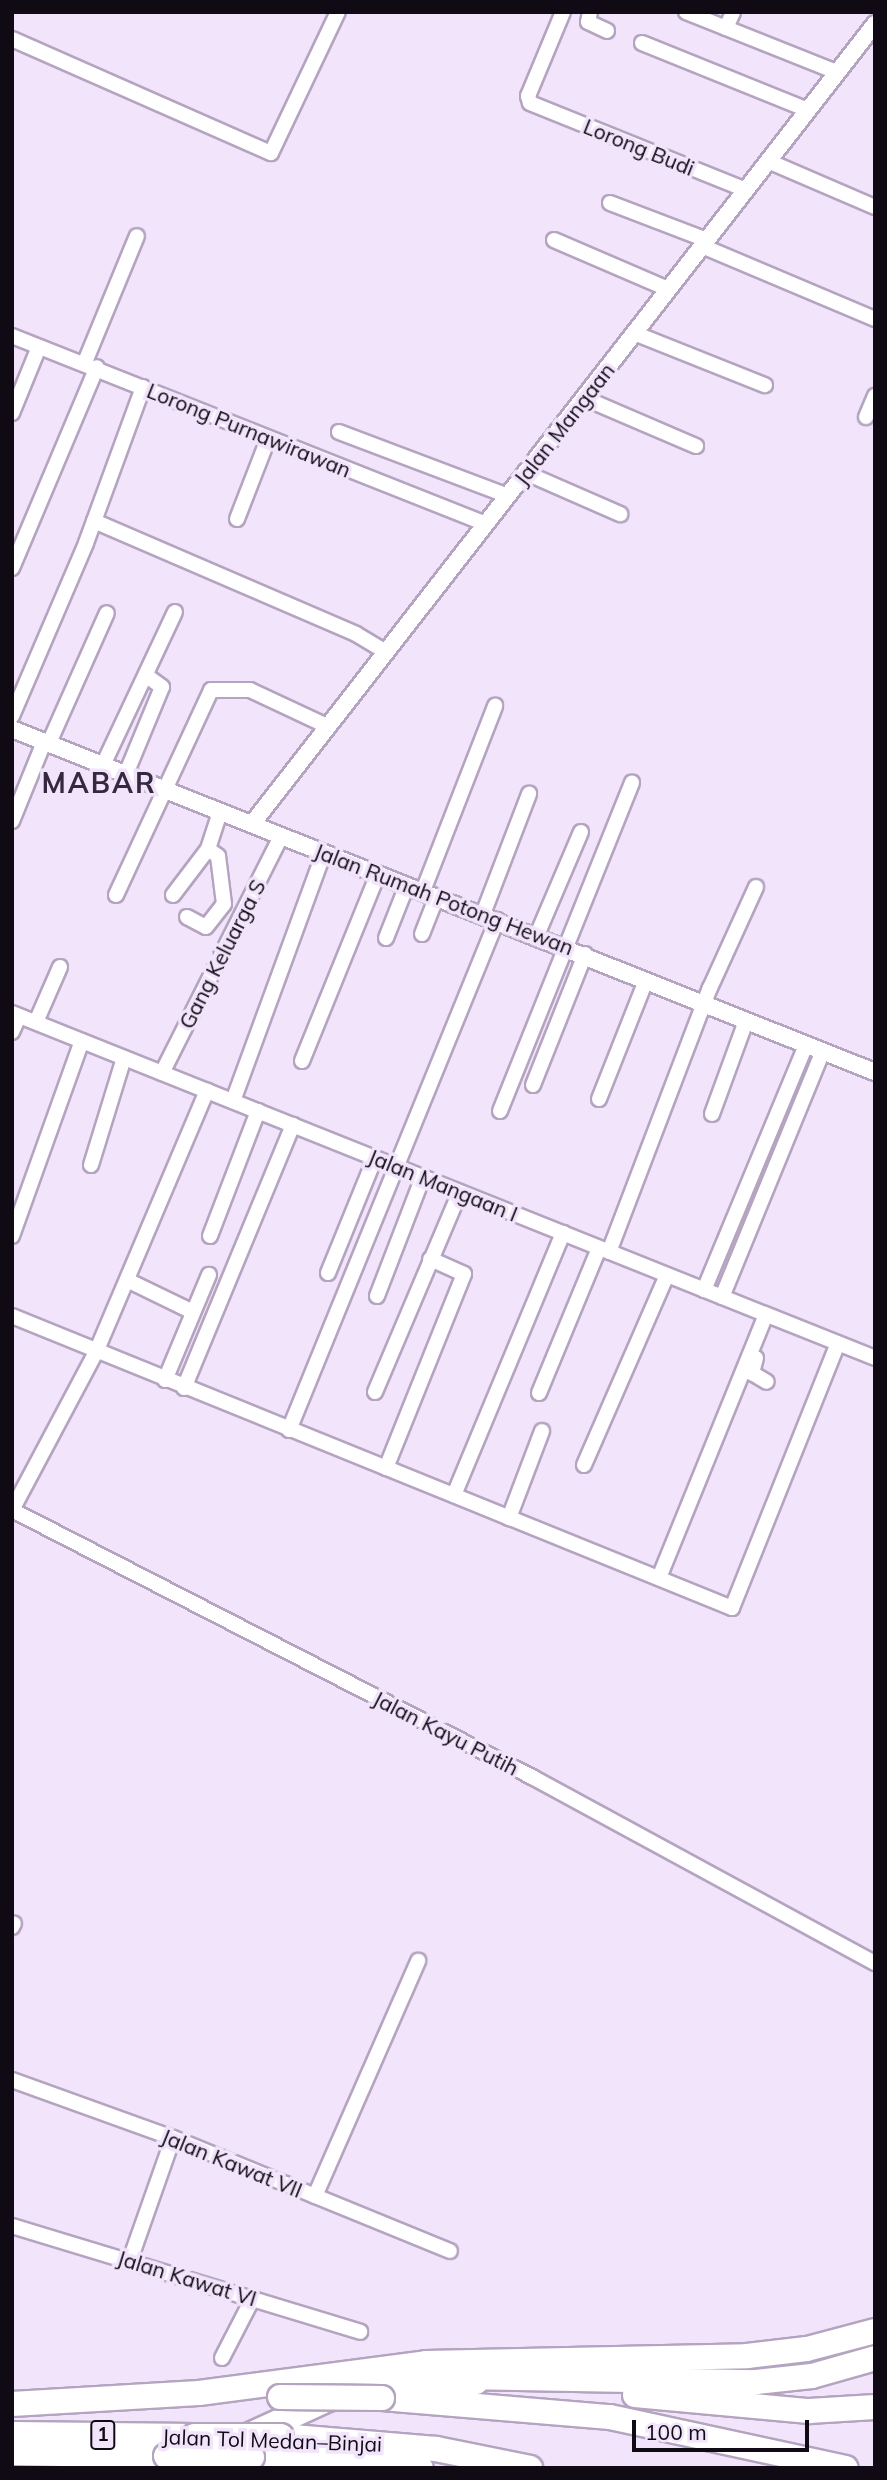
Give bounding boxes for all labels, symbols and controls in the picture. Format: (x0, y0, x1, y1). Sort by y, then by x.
street label: Lorong Budi (580, 113, 698, 181)
street label: Jalan Mangaan (509, 358, 619, 490)
street label: Lorong Purnawirawan (143, 378, 355, 482)
district label: MABAR (42, 766, 156, 800)
street label: Jalan Rumah Potong Hewan (311, 838, 577, 960)
street label: Gang Keluarga S (174, 875, 270, 1033)
street label: Jalan Mangaan I (365, 1144, 521, 1226)
street label: Jalan Kayu Putih (369, 1686, 523, 1780)
street label: Jalan Kawat VII (158, 2123, 306, 2203)
street label: Jalan Kawat VI (114, 2245, 260, 2311)
scale bar (635, 2406, 812, 2450)
text: 100 m (645, 2419, 707, 2445)
road number: 1 (89, 2420, 117, 2450)
street label: Jalan Tol Medan–Binjai (162, 2424, 382, 2456)

